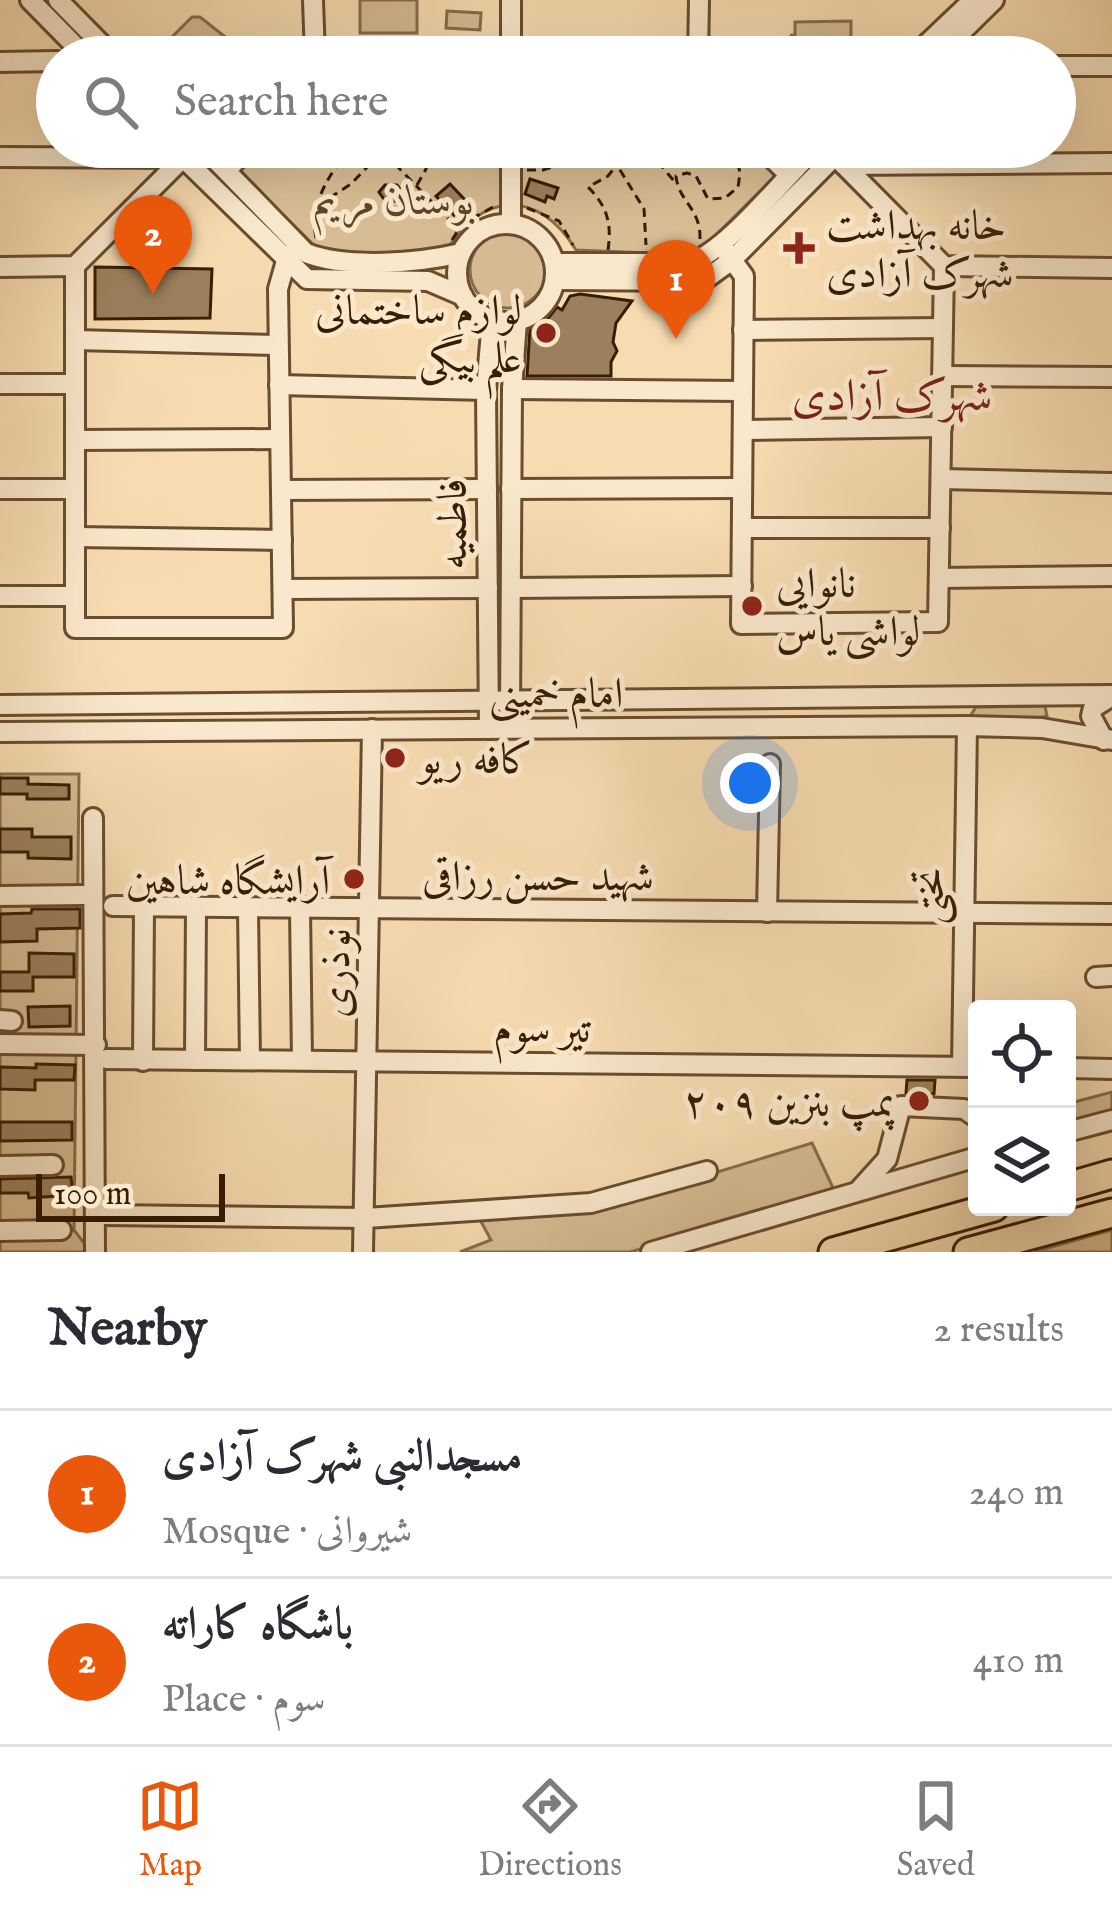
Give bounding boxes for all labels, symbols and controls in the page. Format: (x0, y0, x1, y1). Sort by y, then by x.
search box (36, 36, 1076, 168)
icon: search (78, 69, 144, 135)
text: Search here (174, 74, 388, 131)
park label: بوستان مریم (313, 176, 475, 236)
pin: 2 (114, 195, 192, 294)
place label: خانه بهداشت شهرک آزادی (826, 201, 1014, 302)
marker: خانه بهداشت شهرک آزادی (783, 232, 815, 264)
pin: 1 (637, 240, 715, 339)
place label: لوازم ساختمانی علم بیگی (315, 286, 522, 400)
marker: لوازم ساختمانی علم بیگی (533, 320, 559, 346)
district label: شهرک آزادی (791, 369, 993, 426)
street label: فاطمیه (428, 478, 481, 570)
place label: نانوایی لواشی یاس (776, 559, 921, 660)
marker: نانوایی لواشی یاس (739, 593, 765, 619)
street label: امام خمینی (489, 669, 623, 729)
place label: کافه ریو (415, 735, 533, 788)
marker: کافه ریو (382, 745, 408, 771)
your location (720, 753, 780, 813)
street label: شهید حسن رزاقی (422, 852, 654, 905)
place label: آرایشگاه شاهین (126, 854, 334, 909)
marker: آرایشگاه شاهین (341, 866, 367, 892)
street label: تختی (905, 867, 958, 925)
street label: نوذری (310, 927, 365, 1019)
map controls (968, 1000, 1076, 1216)
button: locate (968, 1000, 1076, 1108)
street label: تیر سوم (493, 1004, 592, 1064)
place label: پمپ بنزین ۲۰۹ (683, 1078, 895, 1132)
marker: پمپ بنزین ۲۰۹ (906, 1088, 932, 1114)
button: layers (968, 1108, 1076, 1216)
scale bar (36, 1168, 225, 1221)
text: 100 m (54, 1174, 131, 1216)
text: Nearby (48, 1298, 207, 1363)
text: 2 results (933, 1306, 1064, 1355)
text: مسجدالنبی شهرک آزادی (162, 1429, 523, 1486)
text: 1 (80, 1469, 94, 1518)
text: 240 m (969, 1469, 1064, 1518)
text: Mosque · شیروانی (162, 1508, 412, 1557)
text: باشگاه کاراته (162, 1597, 353, 1654)
text: 2 (78, 1637, 96, 1686)
text: 410 m (973, 1637, 1064, 1686)
text: Place · سوم (162, 1676, 326, 1725)
tab: Map (137, 1773, 203, 1887)
tab: Directions (478, 1773, 622, 1887)
tab: Saved (897, 1773, 975, 1887)

